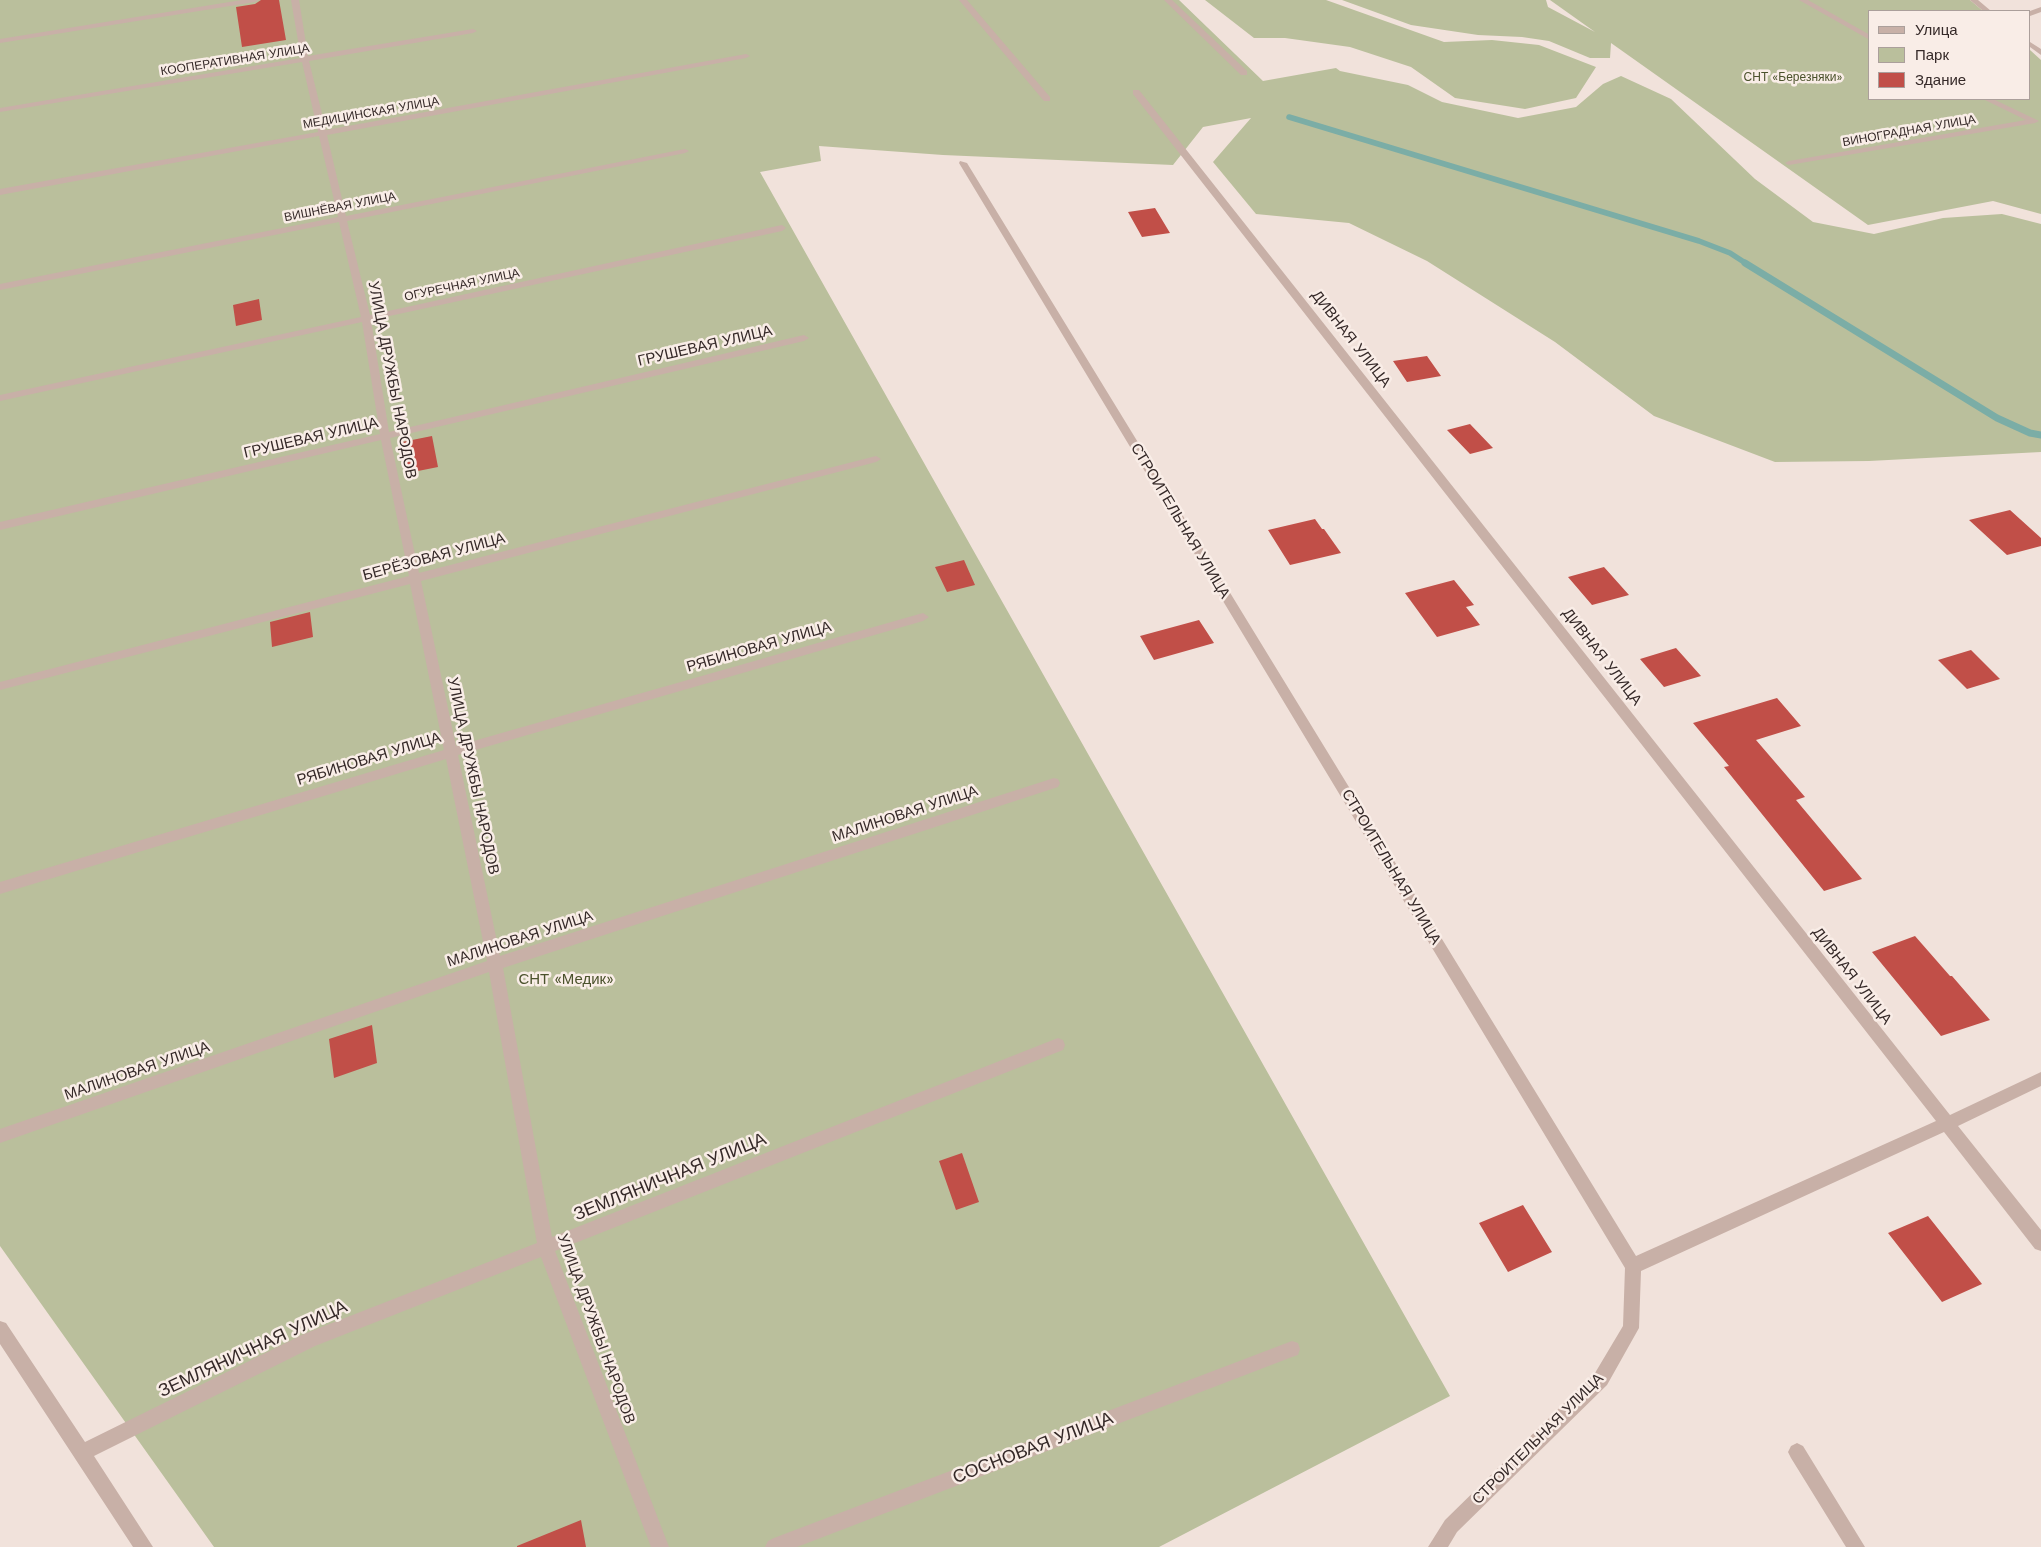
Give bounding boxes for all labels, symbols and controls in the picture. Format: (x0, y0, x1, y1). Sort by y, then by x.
legend (1868, 10, 2031, 100)
text: Улица (1915, 21, 1958, 39)
street label: КООПЕРАТИВНАЯ УЛИЦА (160, 41, 310, 79)
text: Парк (1915, 46, 1949, 64)
park label: СНТ «Березняки» (1744, 70, 1842, 84)
text: Здание (1915, 71, 1966, 89)
street label: МЕДИЦИНСКАЯ УЛИЦА (302, 94, 440, 132)
street label: ВИНОГРАДНАЯ УЛИЦА (1841, 112, 1977, 150)
street label: ВИШНЁВАЯ УЛИЦА (283, 189, 397, 225)
street label: ОГУРЕЧНАЯ УЛИЦА (403, 266, 521, 304)
street label: УЛИЦА ДРУЖБЫ НАРОДОВ (364, 280, 420, 480)
street label: ДИВНАЯ УЛИЦА (1307, 287, 1395, 391)
street label: ГРУШЕВАЯ УЛИЦА (636, 322, 774, 370)
street label: ГРУШЕВАЯ УЛИЦА (242, 414, 380, 462)
street label: СТРОИТЕЛЬНАЯ УЛИЦА (1126, 440, 1234, 602)
street label: БЕРЁЗОВАЯ УЛИЦА (361, 529, 507, 585)
street label: ДИВНАЯ УЛИЦА (1558, 605, 1646, 709)
street label: РЯБИНОВАЯ УЛИЦА (684, 618, 834, 676)
street label: УЛИЦА ДРУЖБЫ НАРОДОВ (443, 676, 503, 876)
street label: РЯБИНОВАЯ УЛИЦА (295, 728, 443, 790)
street label: МАЛИНОВАЯ УЛИЦА (830, 782, 980, 846)
street label: СТРОИТЕЛЬНАЯ УЛИЦА (1337, 786, 1445, 948)
street label: МАЛИНОВАЯ УЛИЦА (445, 907, 595, 971)
street label: ДИВНАЯ УЛИЦА (1808, 924, 1896, 1028)
park label: СНТ «Медик» (518, 971, 614, 989)
street label: МАЛИНОВАЯ УЛИЦА (62, 1038, 212, 1104)
street label: ЗЕМЛЯНИЧНАЯ УЛИЦА (571, 1128, 769, 1226)
street label: УЛИЦА ДРУЖБЫ НАРОДОВ (553, 1231, 639, 1427)
street label: ЗЕМЛЯНИЧНАЯ УЛИЦА (155, 1296, 351, 1402)
street label: СТРОИТЕЛЬНАЯ УЛИЦА (1469, 1370, 1607, 1508)
street label: СОСНОВАЯ УЛИЦА (950, 1407, 1116, 1489)

